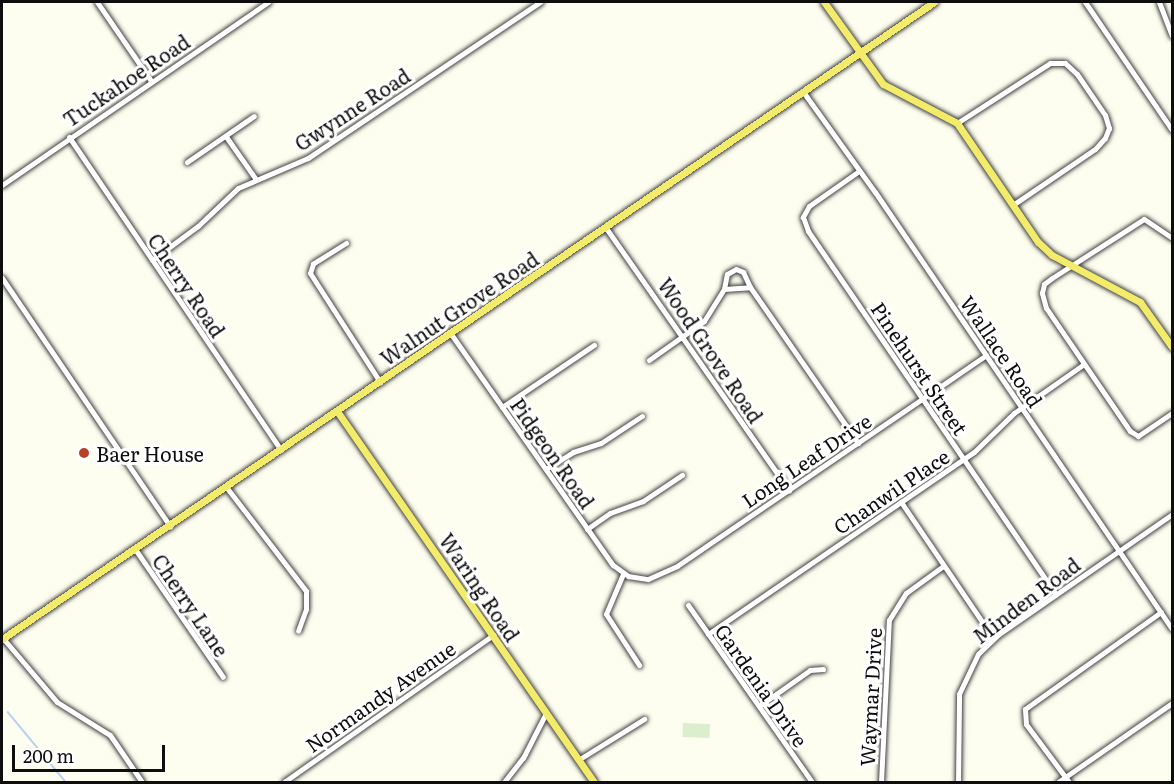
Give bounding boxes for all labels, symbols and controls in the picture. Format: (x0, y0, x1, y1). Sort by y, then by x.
street label: Tuckahoe Road (58, 29, 194, 131)
street label: Gwynne Road (290, 63, 414, 155)
street label: Cherry Road (143, 229, 231, 341)
street label: Walnut Grove Road (375, 246, 543, 370)
street label: Wood Grove Road (654, 273, 768, 427)
street label: Wallace Road (956, 291, 1048, 411)
street label: Pinehurst Street (867, 297, 973, 439)
street label: Pidgeon Road (506, 393, 600, 513)
street label: Long Leaf Drive (737, 408, 875, 512)
place label: Baer House (96, 441, 204, 465)
street label: Chanwil Place (829, 443, 953, 539)
marker: Baer House (77, 446, 91, 460)
street label: Waring Road (435, 528, 525, 646)
street label: Cherry Lane (148, 549, 234, 661)
street label: Minden Road (968, 552, 1084, 648)
street label: Gardenia Drive (711, 619, 813, 751)
street label: Waymar Drive (854, 627, 886, 767)
street label: Normandy Avenue (301, 635, 459, 757)
scale bar (15, 733, 168, 771)
text: 200 m (23, 742, 74, 769)

